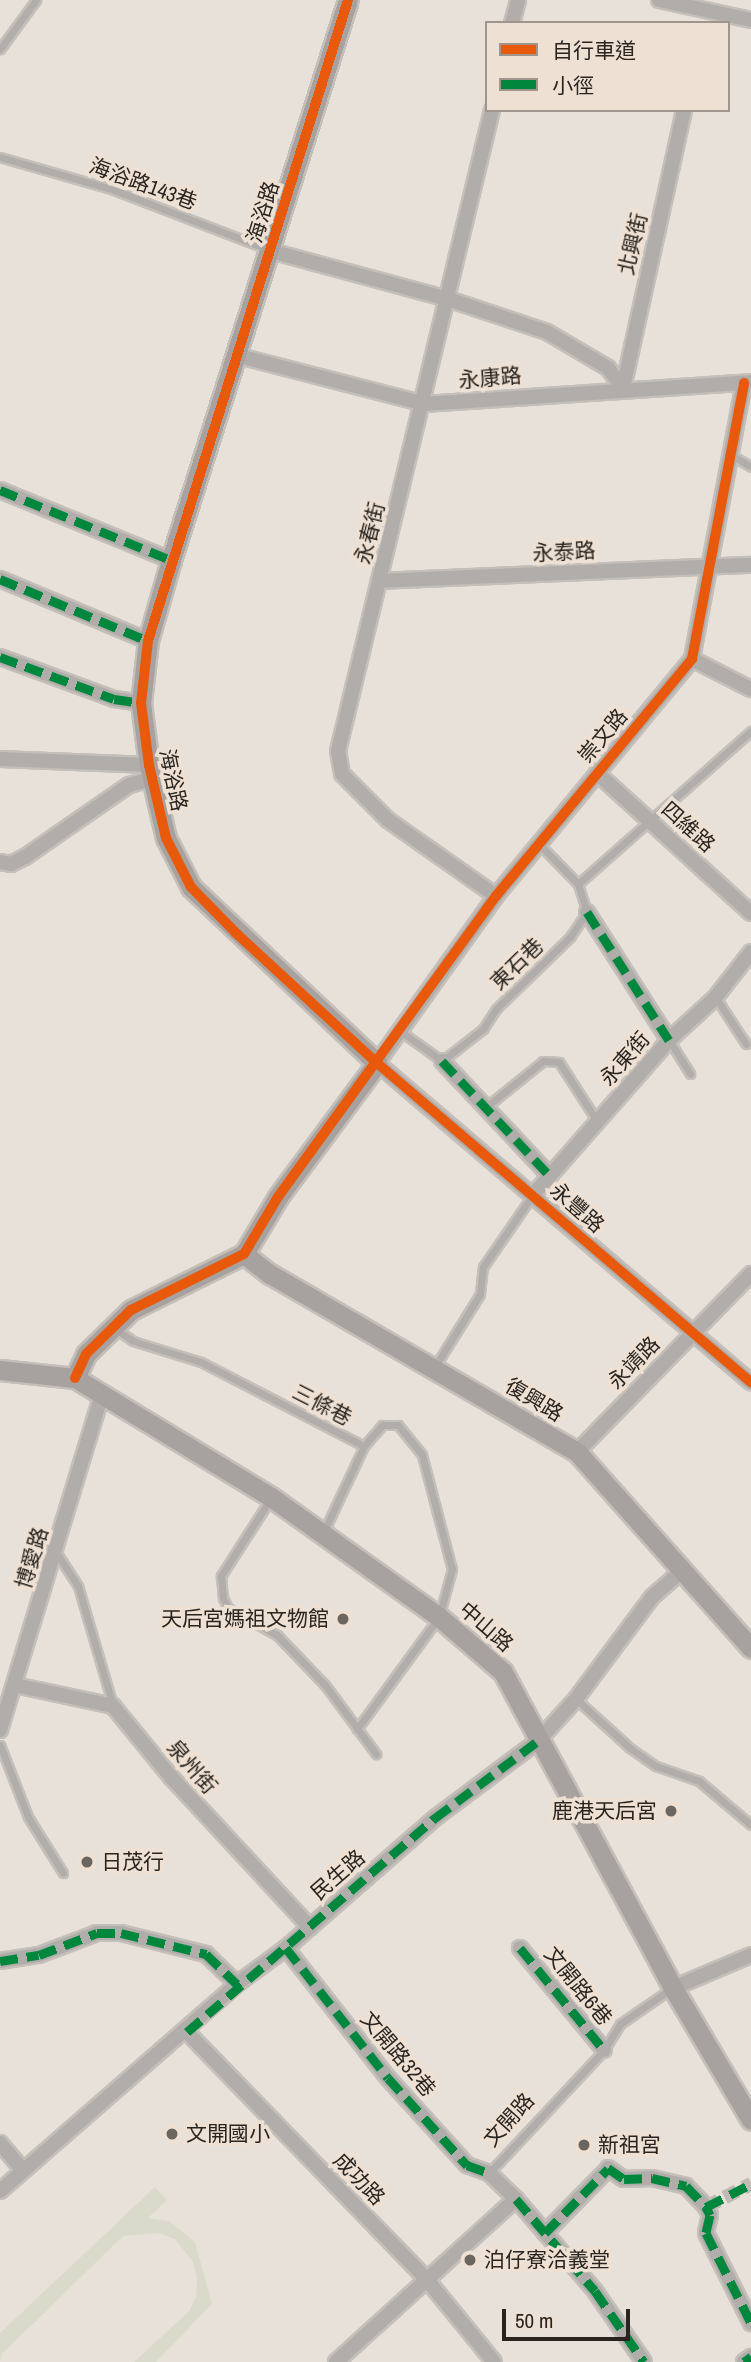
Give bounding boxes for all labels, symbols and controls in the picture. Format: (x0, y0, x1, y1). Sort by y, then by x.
legend (485, 21, 730, 112)
text: 自行車道 (552, 36, 636, 65)
text: 小徑 (552, 71, 594, 100)
street label: 海浴路143巷 (86, 153, 200, 215)
street label: 海浴路 (242, 178, 284, 246)
street label: 北興街 (614, 210, 652, 278)
street label: 永康路 (458, 363, 522, 393)
street label: 永春街 (350, 499, 390, 567)
street label: 永泰路 (532, 538, 596, 566)
street label: 崇文路 (573, 704, 633, 768)
street label: 海浴路 (154, 747, 192, 813)
street label: 四維路 (656, 797, 720, 857)
street label: 東石巷 (486, 933, 548, 995)
street label: 永東街 (595, 1027, 655, 1091)
street label: 永豐路 (545, 1178, 609, 1238)
street label: 永靖路 (603, 1332, 665, 1394)
street label: 復興路 (501, 1373, 567, 1427)
street label: 三條巷 (288, 1379, 356, 1431)
street label: 博愛路 (11, 1524, 53, 1592)
street label: 中山路 (454, 1597, 518, 1657)
place label: 天后宮媽祖文物館 (161, 1606, 329, 1632)
marker: 天后宮媽祖文物館 (335, 1611, 351, 1627)
street label: 泉州街 (162, 1735, 222, 1799)
place label: 鹿港天后宮 (552, 1798, 657, 1824)
marker: 鹿港天后宮 (663, 1803, 679, 1819)
street label: 民生路 (306, 1845, 370, 1905)
place label: 日茂行 (101, 1849, 164, 1875)
marker: 日茂行 (79, 1854, 95, 1870)
street label: 文開路6巷 (539, 1942, 617, 2030)
street label: 文開路32巷 (355, 2006, 441, 2102)
street label: 文開路 (479, 2088, 539, 2152)
place label: 文開國小 (186, 2121, 270, 2147)
marker: 文開國小 (164, 2126, 180, 2142)
place label: 新祖宮 (598, 2132, 661, 2158)
marker: 新祖宮 (576, 2137, 592, 2153)
street label: 成功路 (328, 2148, 390, 2210)
place label: 泊仔寮洽義堂 (484, 2247, 610, 2273)
marker: 泊仔寮洽義堂 (462, 2252, 478, 2268)
scale bar (506, 2296, 634, 2340)
text: 50 m (515, 2306, 553, 2335)

